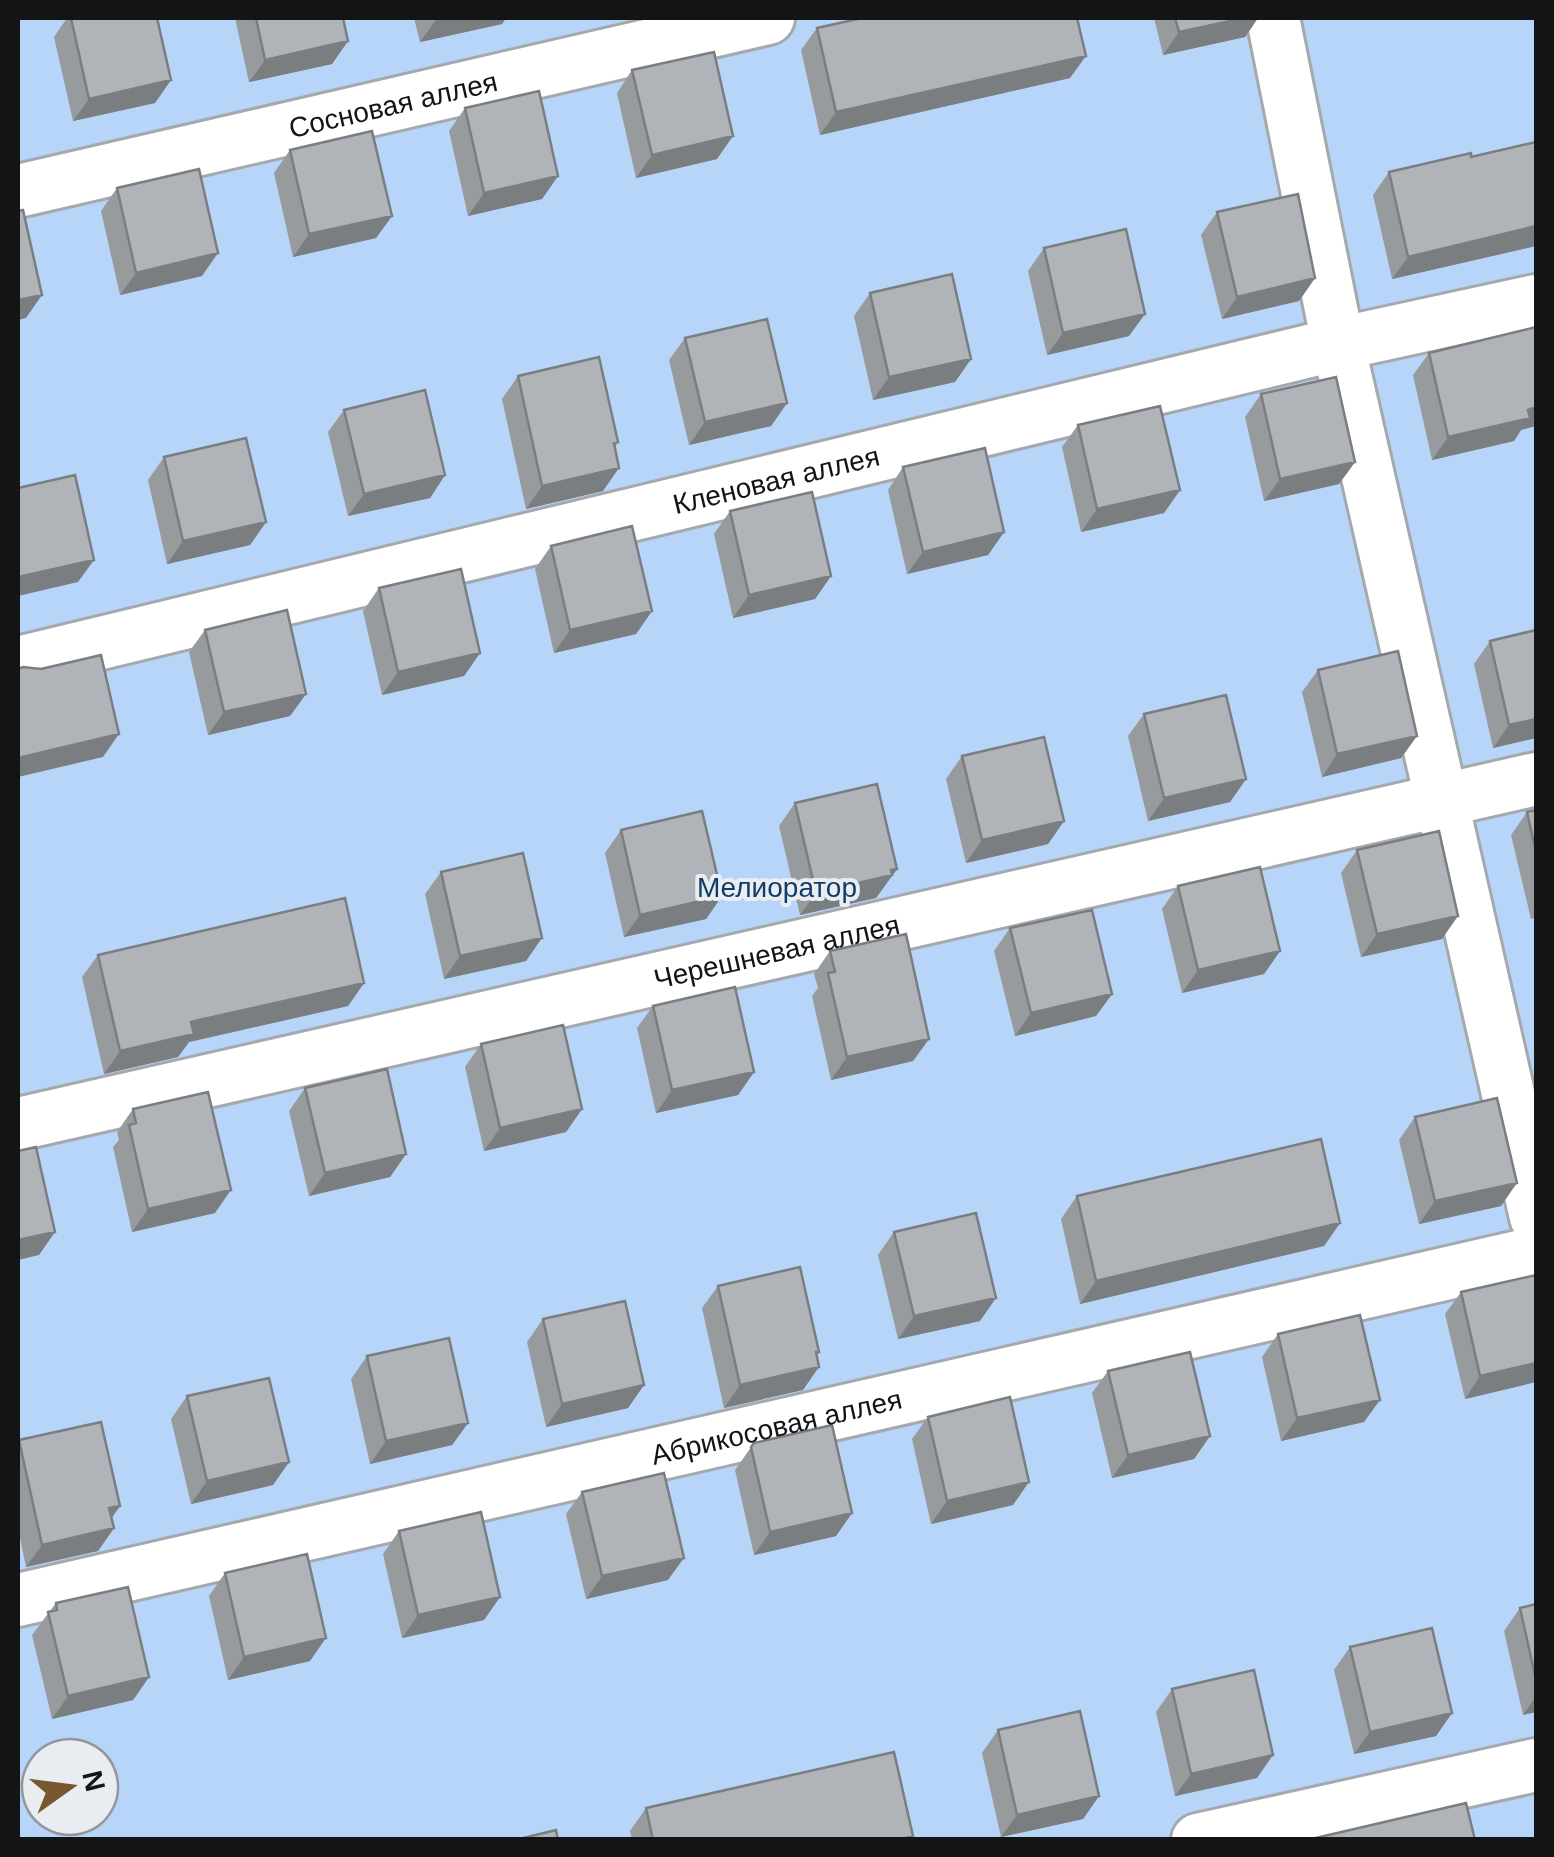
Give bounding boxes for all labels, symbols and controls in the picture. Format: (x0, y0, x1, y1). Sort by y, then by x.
street label: Сосновая аллея (286, 65, 500, 144)
street label: Кленовая аллея (670, 440, 883, 520)
park label: Мелиоратор (697, 872, 857, 903)
street label: Черешневая аллея (651, 909, 902, 995)
street label: Абрикосовая аллея (648, 1383, 905, 1470)
north arrow (20, 1737, 120, 1837)
text: N (76, 1768, 111, 1795)

